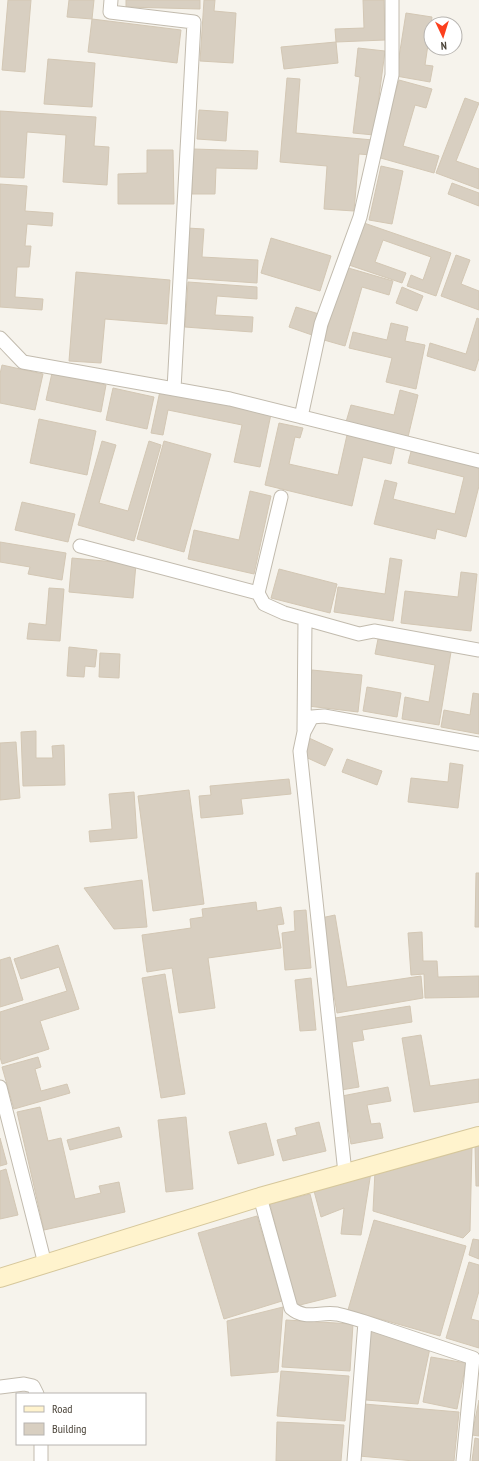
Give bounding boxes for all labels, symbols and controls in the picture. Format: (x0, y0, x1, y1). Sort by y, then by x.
north arrow (423, 16, 463, 56)
text: N (440, 39, 447, 53)
legend (16, 1393, 146, 1445)
text: Road (52, 1401, 72, 1416)
text: Building (52, 1421, 87, 1436)

